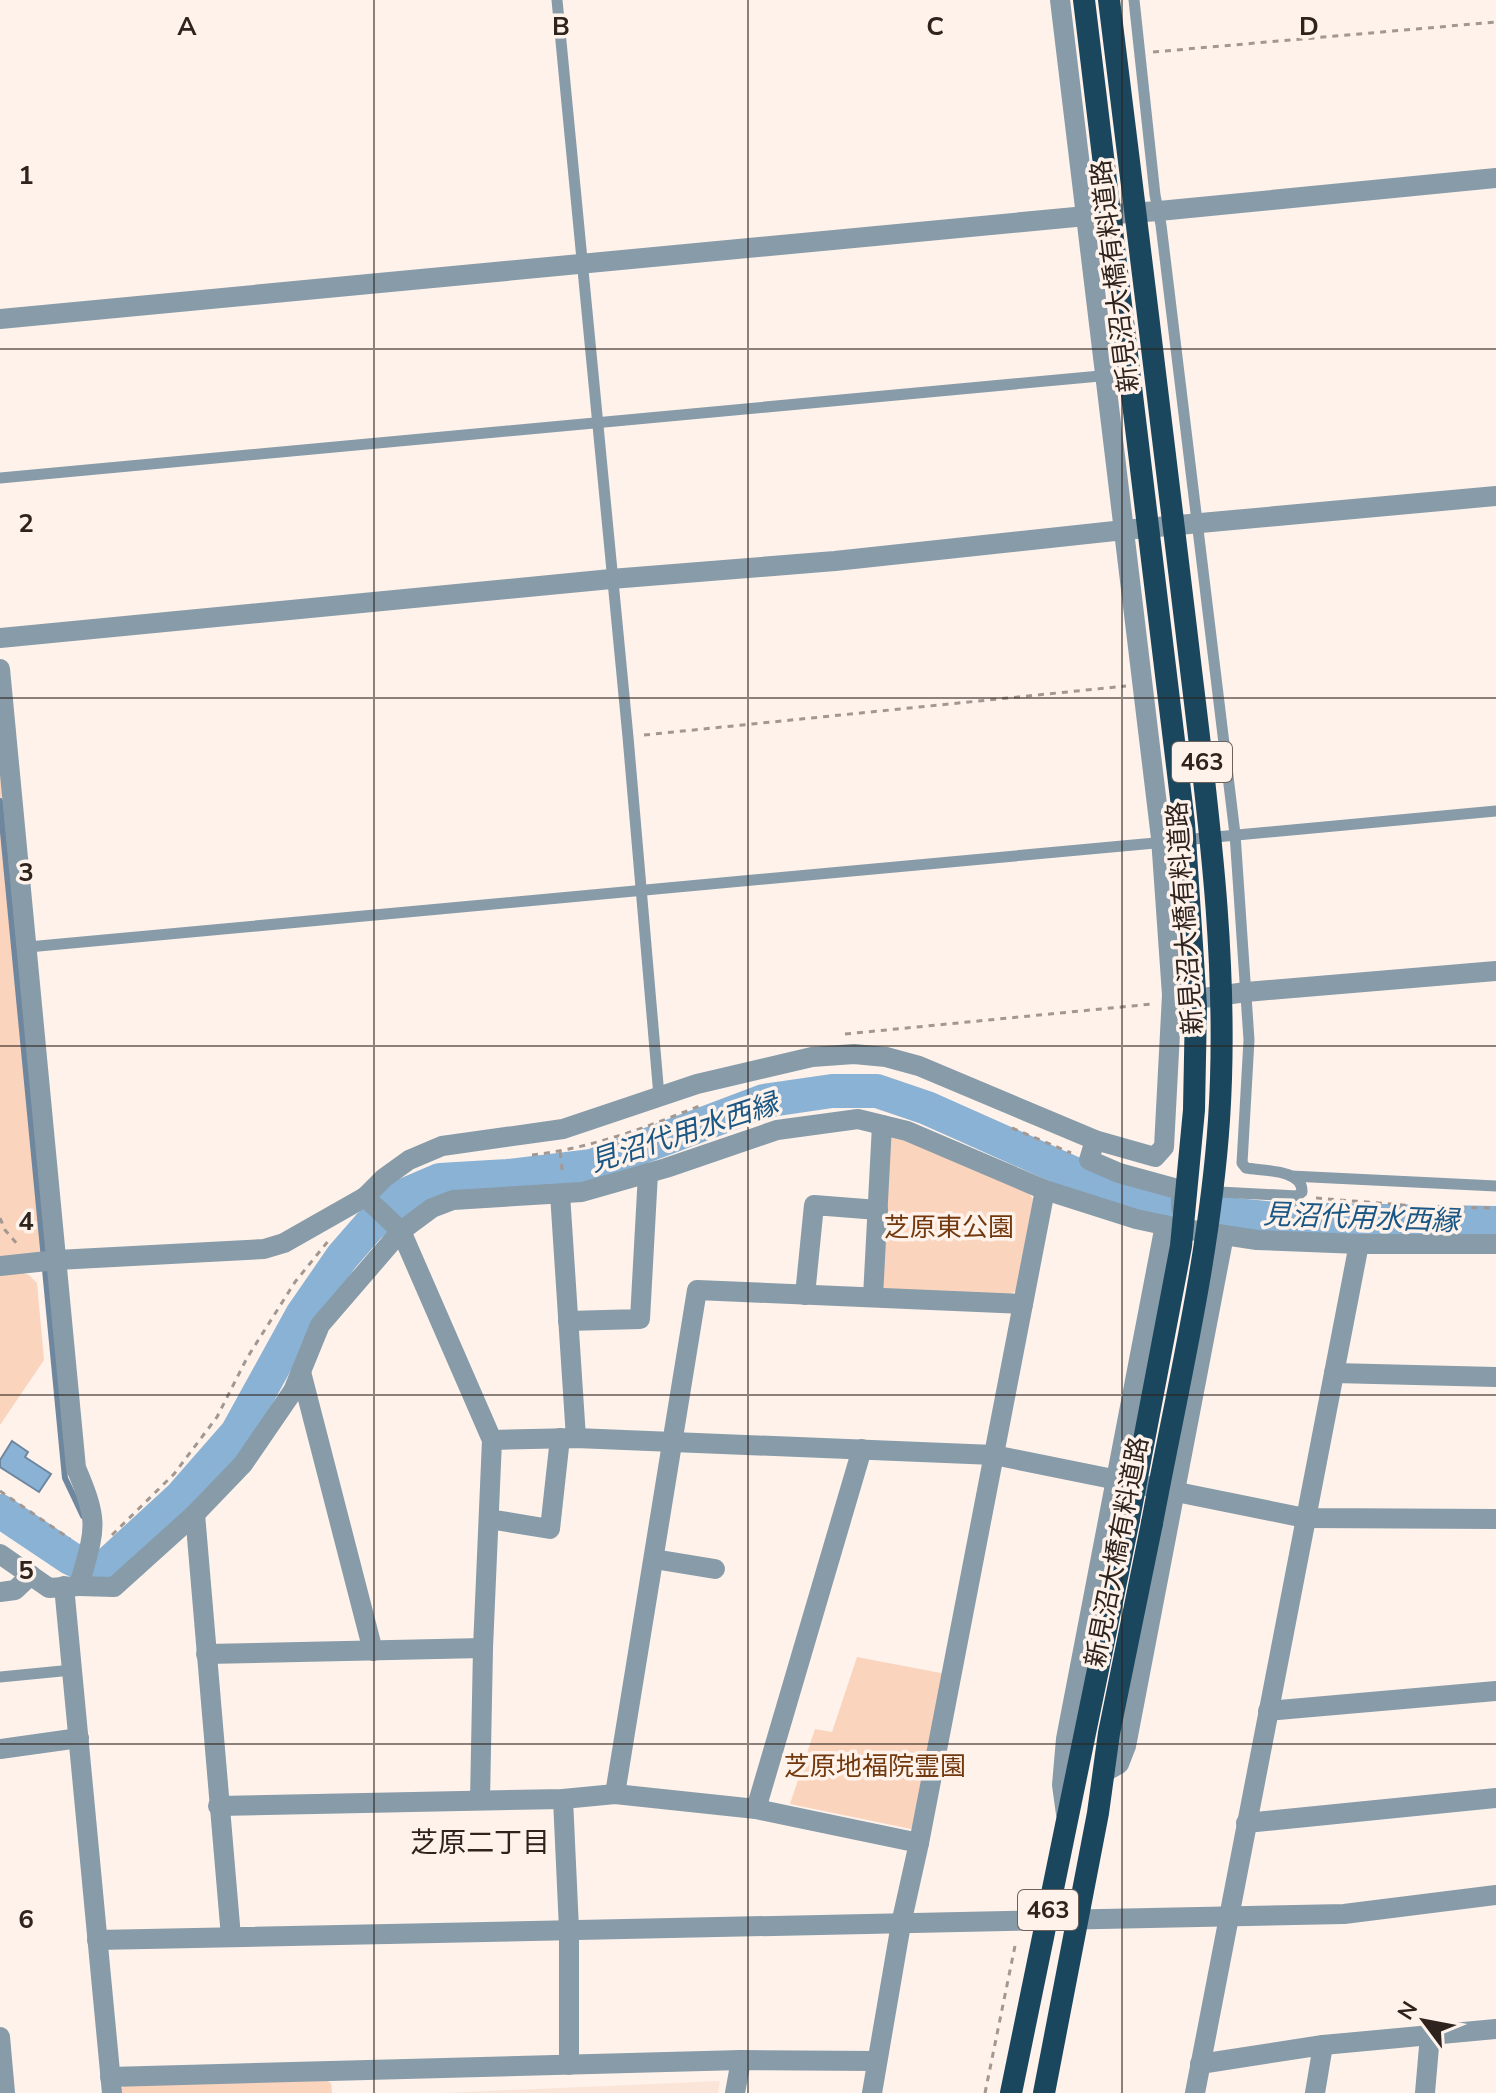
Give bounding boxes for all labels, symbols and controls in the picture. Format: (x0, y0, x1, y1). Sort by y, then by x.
text: A (177, 9, 197, 44)
text: B (552, 9, 570, 44)
text: C (926, 9, 944, 44)
text: D (1299, 9, 1319, 44)
text: 1 (18, 158, 34, 193)
street label: 新見沼大橋有料道路 (1083, 158, 1147, 394)
text: 2 (18, 506, 34, 541)
road number: 463 (1172, 742, 1232, 782)
street label: 新見沼大橋有料道路 (1159, 800, 1211, 1036)
text: 3 (18, 855, 34, 890)
water label: 見沼代用水西縁 (585, 1084, 786, 1181)
water label: 見沼代用水西縁 (1262, 1196, 1463, 1241)
text: 4 (18, 1204, 34, 1239)
park label: 芝原東公園 (884, 1210, 1014, 1245)
street label: 新見沼大橋有料道路 (1077, 1434, 1157, 1670)
text: 5 (18, 1553, 34, 1588)
park label: 芝原地福院霊園 (784, 1749, 966, 1784)
district label: 芝原二丁目 (410, 1824, 550, 1862)
road number: 463 (1018, 1890, 1078, 1930)
text: 6 (18, 1902, 34, 1937)
north arrow (1384, 1981, 1464, 2061)
text: N (1391, 1996, 1425, 2026)

